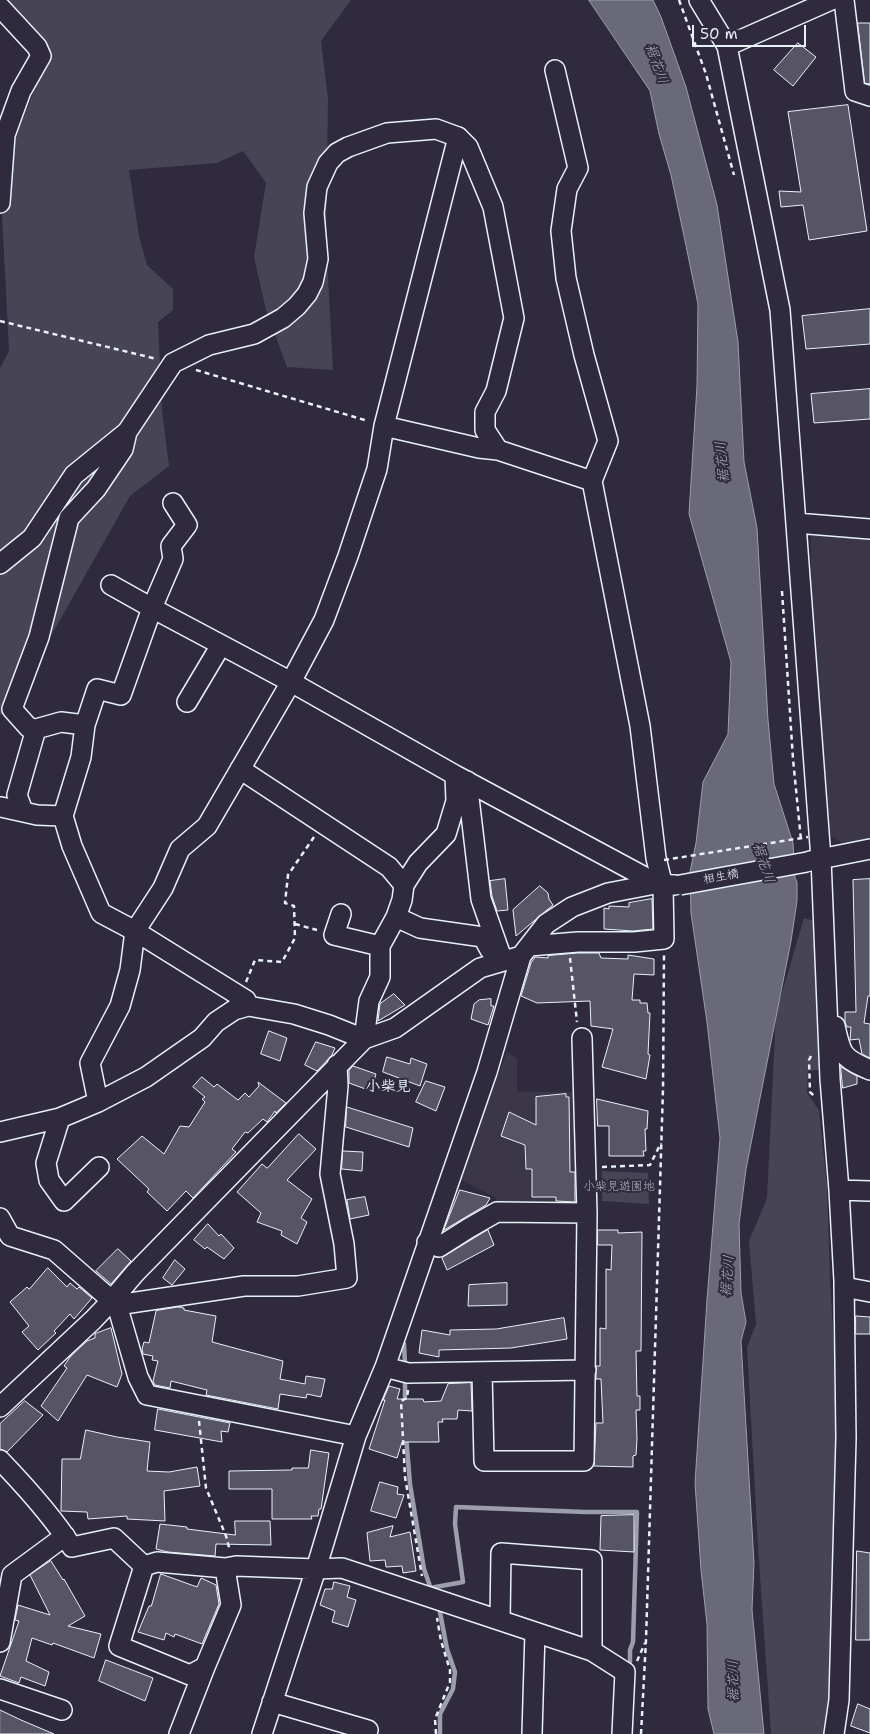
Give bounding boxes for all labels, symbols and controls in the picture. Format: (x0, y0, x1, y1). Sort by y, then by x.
scale bar (695, 15, 809, 47)
text: 50 m (700, 24, 738, 44)
water label: 裾花川 (641, 41, 671, 87)
water label: 裾花川 (712, 440, 734, 484)
water label: 裾花川 (749, 840, 777, 886)
street label: 相生橋 (702, 867, 740, 887)
district label: 小柴見 (366, 1078, 410, 1096)
park label: 小柴見遊園地 (583, 1180, 655, 1194)
water label: 裾花川 (718, 1254, 738, 1298)
water label: 裾花川 (725, 1660, 743, 1702)

